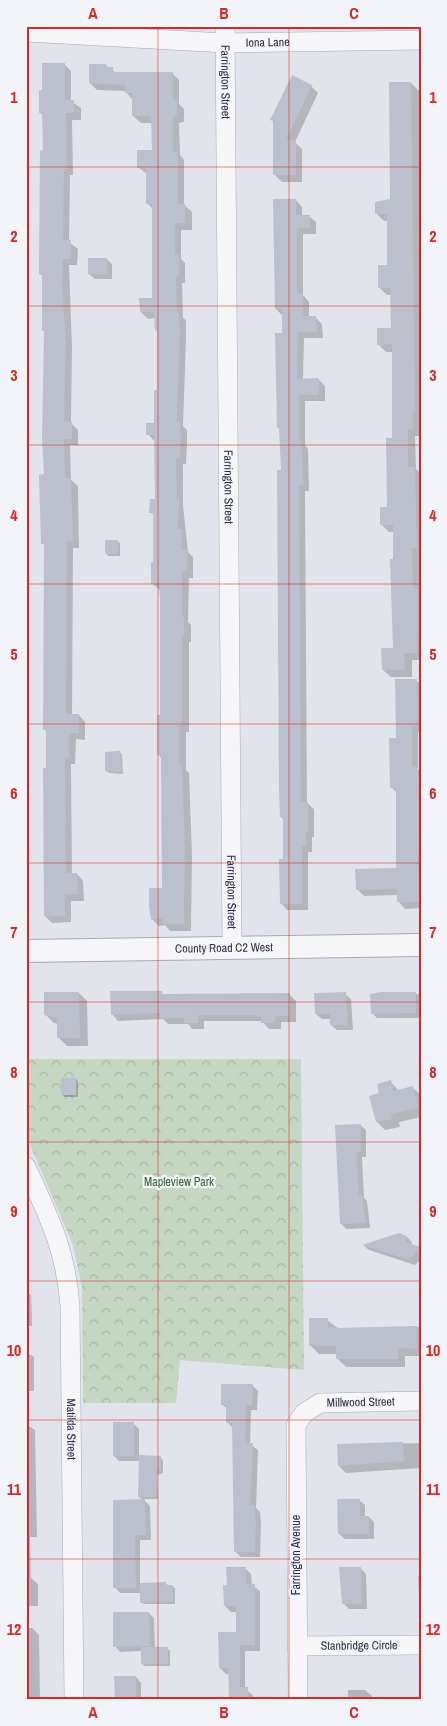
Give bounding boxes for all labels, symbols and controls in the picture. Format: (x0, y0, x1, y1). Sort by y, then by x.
text: A (88, 2, 98, 24)
text: B (219, 2, 229, 24)
text: C (349, 2, 359, 24)
street label: Iona Lane (246, 34, 290, 51)
street label: Farrington Street (217, 45, 234, 119)
text: 1 (10, 86, 18, 108)
text: 1 (429, 86, 437, 108)
text: 2 (10, 225, 18, 247)
text: 2 (429, 225, 437, 247)
text: 3 (10, 364, 18, 386)
text: 3 (429, 364, 437, 386)
street label: Farrington Street (220, 450, 237, 524)
text: 4 (10, 504, 18, 526)
text: 4 (429, 504, 437, 526)
text: 5 (10, 643, 18, 665)
text: 5 (429, 643, 437, 665)
text: 6 (10, 782, 18, 804)
text: 6 (429, 782, 437, 804)
street label: Farrington Street (223, 855, 240, 929)
text: 7 (10, 921, 18, 943)
text: 7 (429, 921, 437, 943)
street label: County Road C2 West (175, 939, 273, 957)
text: 8 (10, 1061, 18, 1083)
text: 8 (429, 1061, 437, 1083)
park label: Mapleview Park (144, 1174, 214, 1190)
text: 9 (10, 1200, 18, 1222)
text: 9 (429, 1200, 437, 1222)
text: 10 (7, 1339, 21, 1361)
text: 10 (426, 1339, 440, 1361)
street label: Millwood Street (327, 1394, 395, 1411)
street label: Matilda Street (63, 1398, 80, 1460)
text: 11 (7, 1478, 22, 1500)
text: 11 (426, 1478, 441, 1500)
street label: Farrington Avenue (288, 1515, 304, 1595)
text: 12 (7, 1618, 21, 1640)
text: 12 (426, 1618, 440, 1640)
street label: Stanbridge Circle (321, 1637, 397, 1654)
text: A (88, 1701, 98, 1723)
text: B (219, 1701, 229, 1723)
text: C (349, 1701, 359, 1723)

